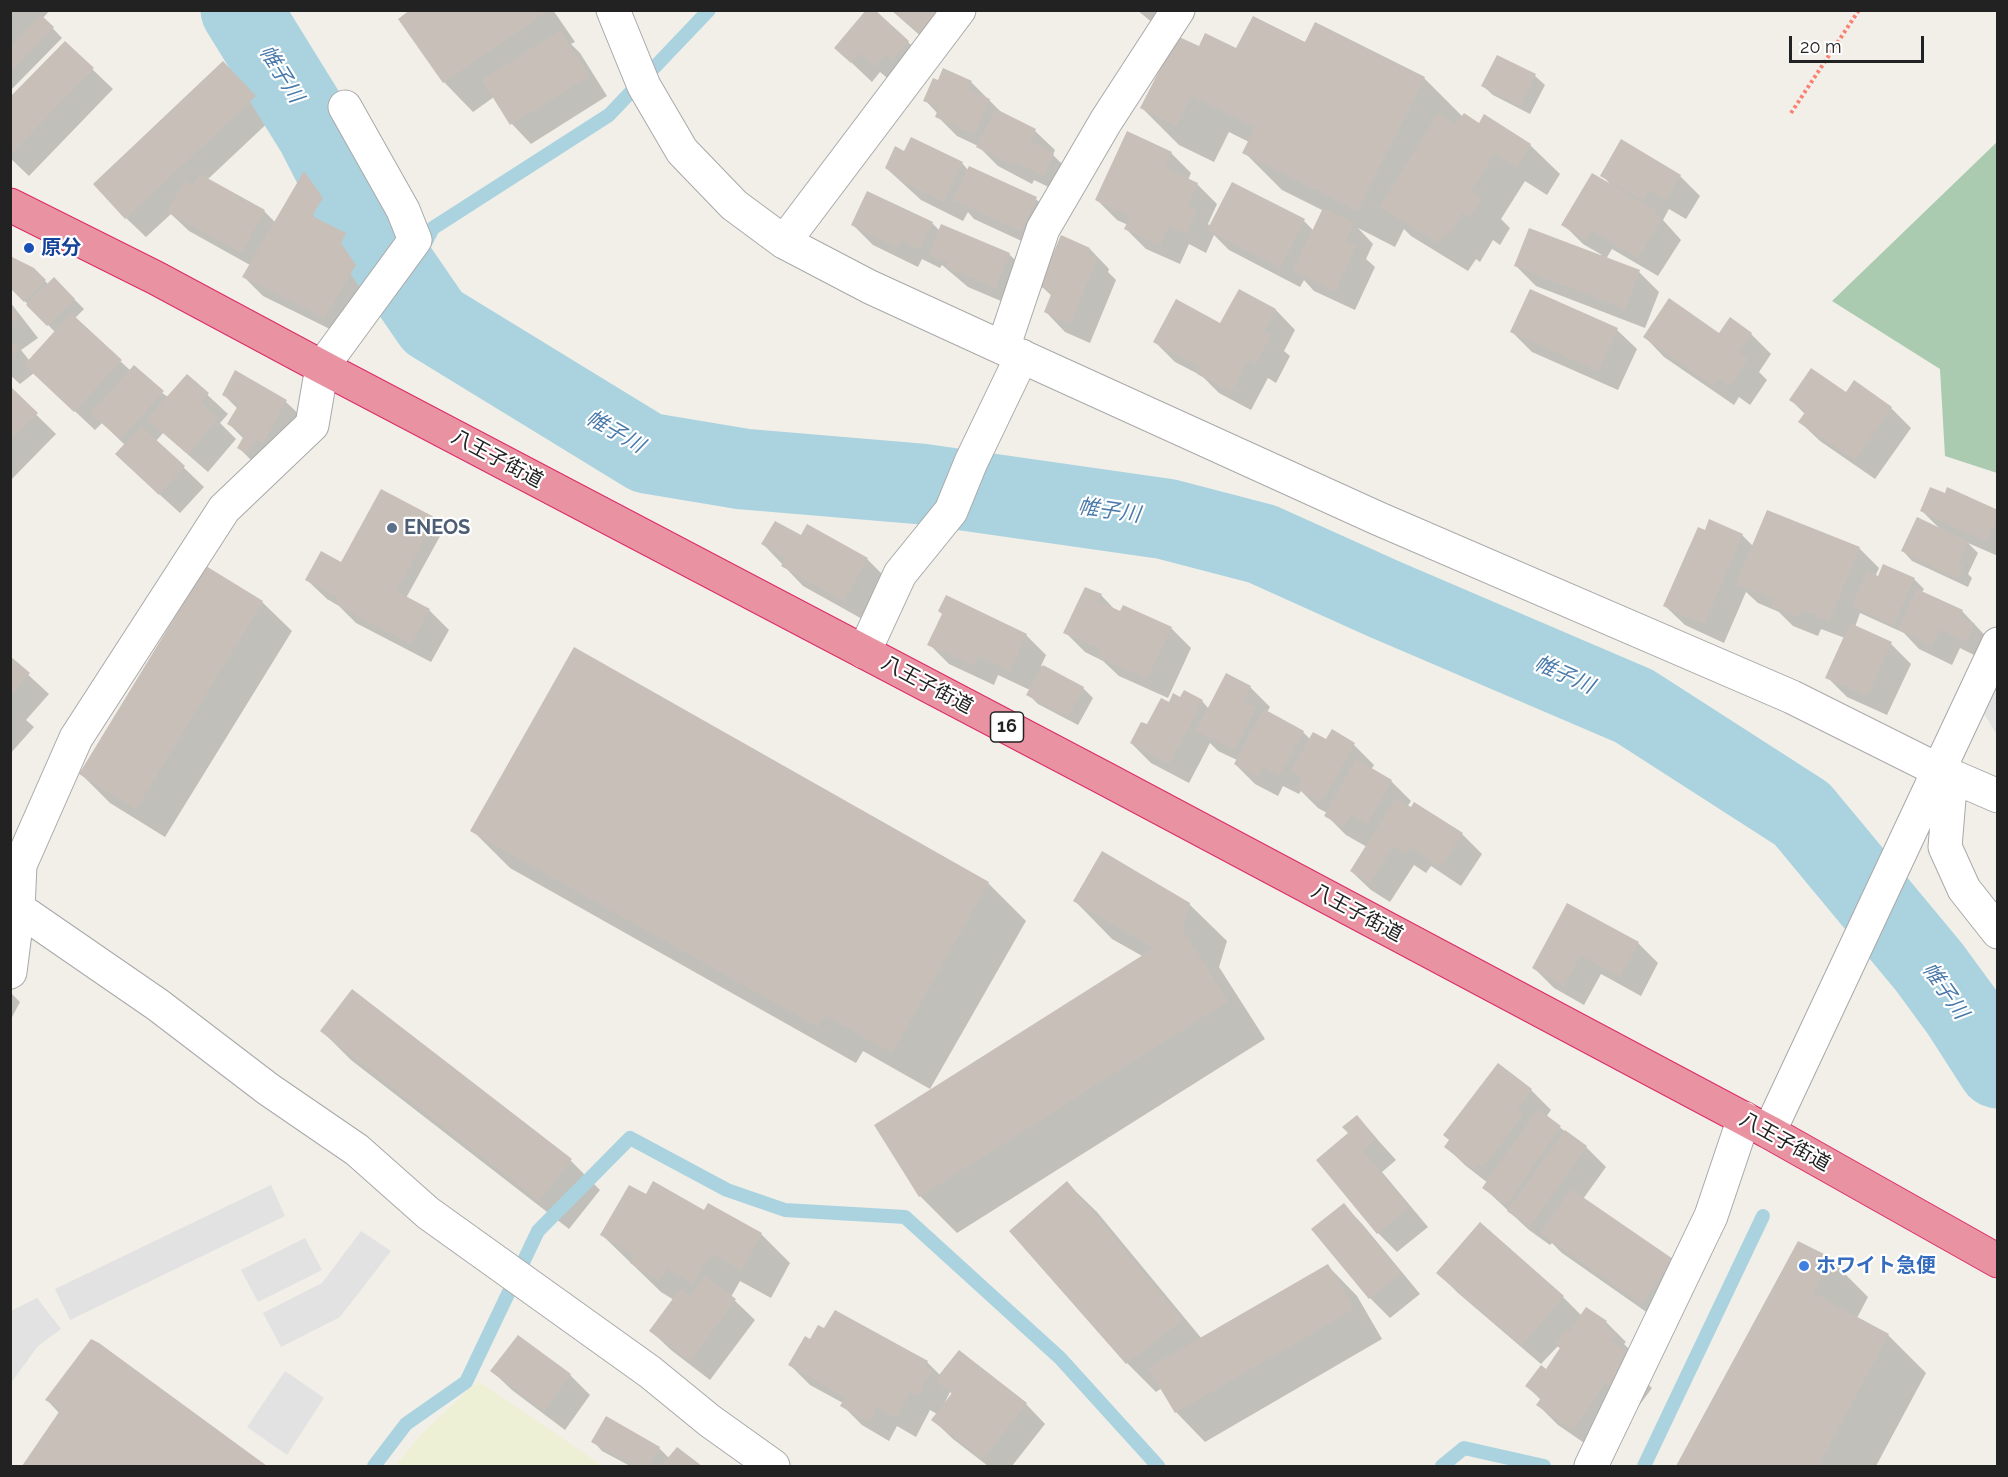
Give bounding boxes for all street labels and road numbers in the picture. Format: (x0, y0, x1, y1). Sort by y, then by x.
street label: 八王子街道 (447, 425, 547, 493)
street label: 八王子街道 (877, 651, 977, 719)
road number: 16 (990, 712, 1024, 742)
street label: 八王子街道 (1307, 879, 1407, 947)
street label: 八王子街道 (1735, 1107, 1835, 1177)

